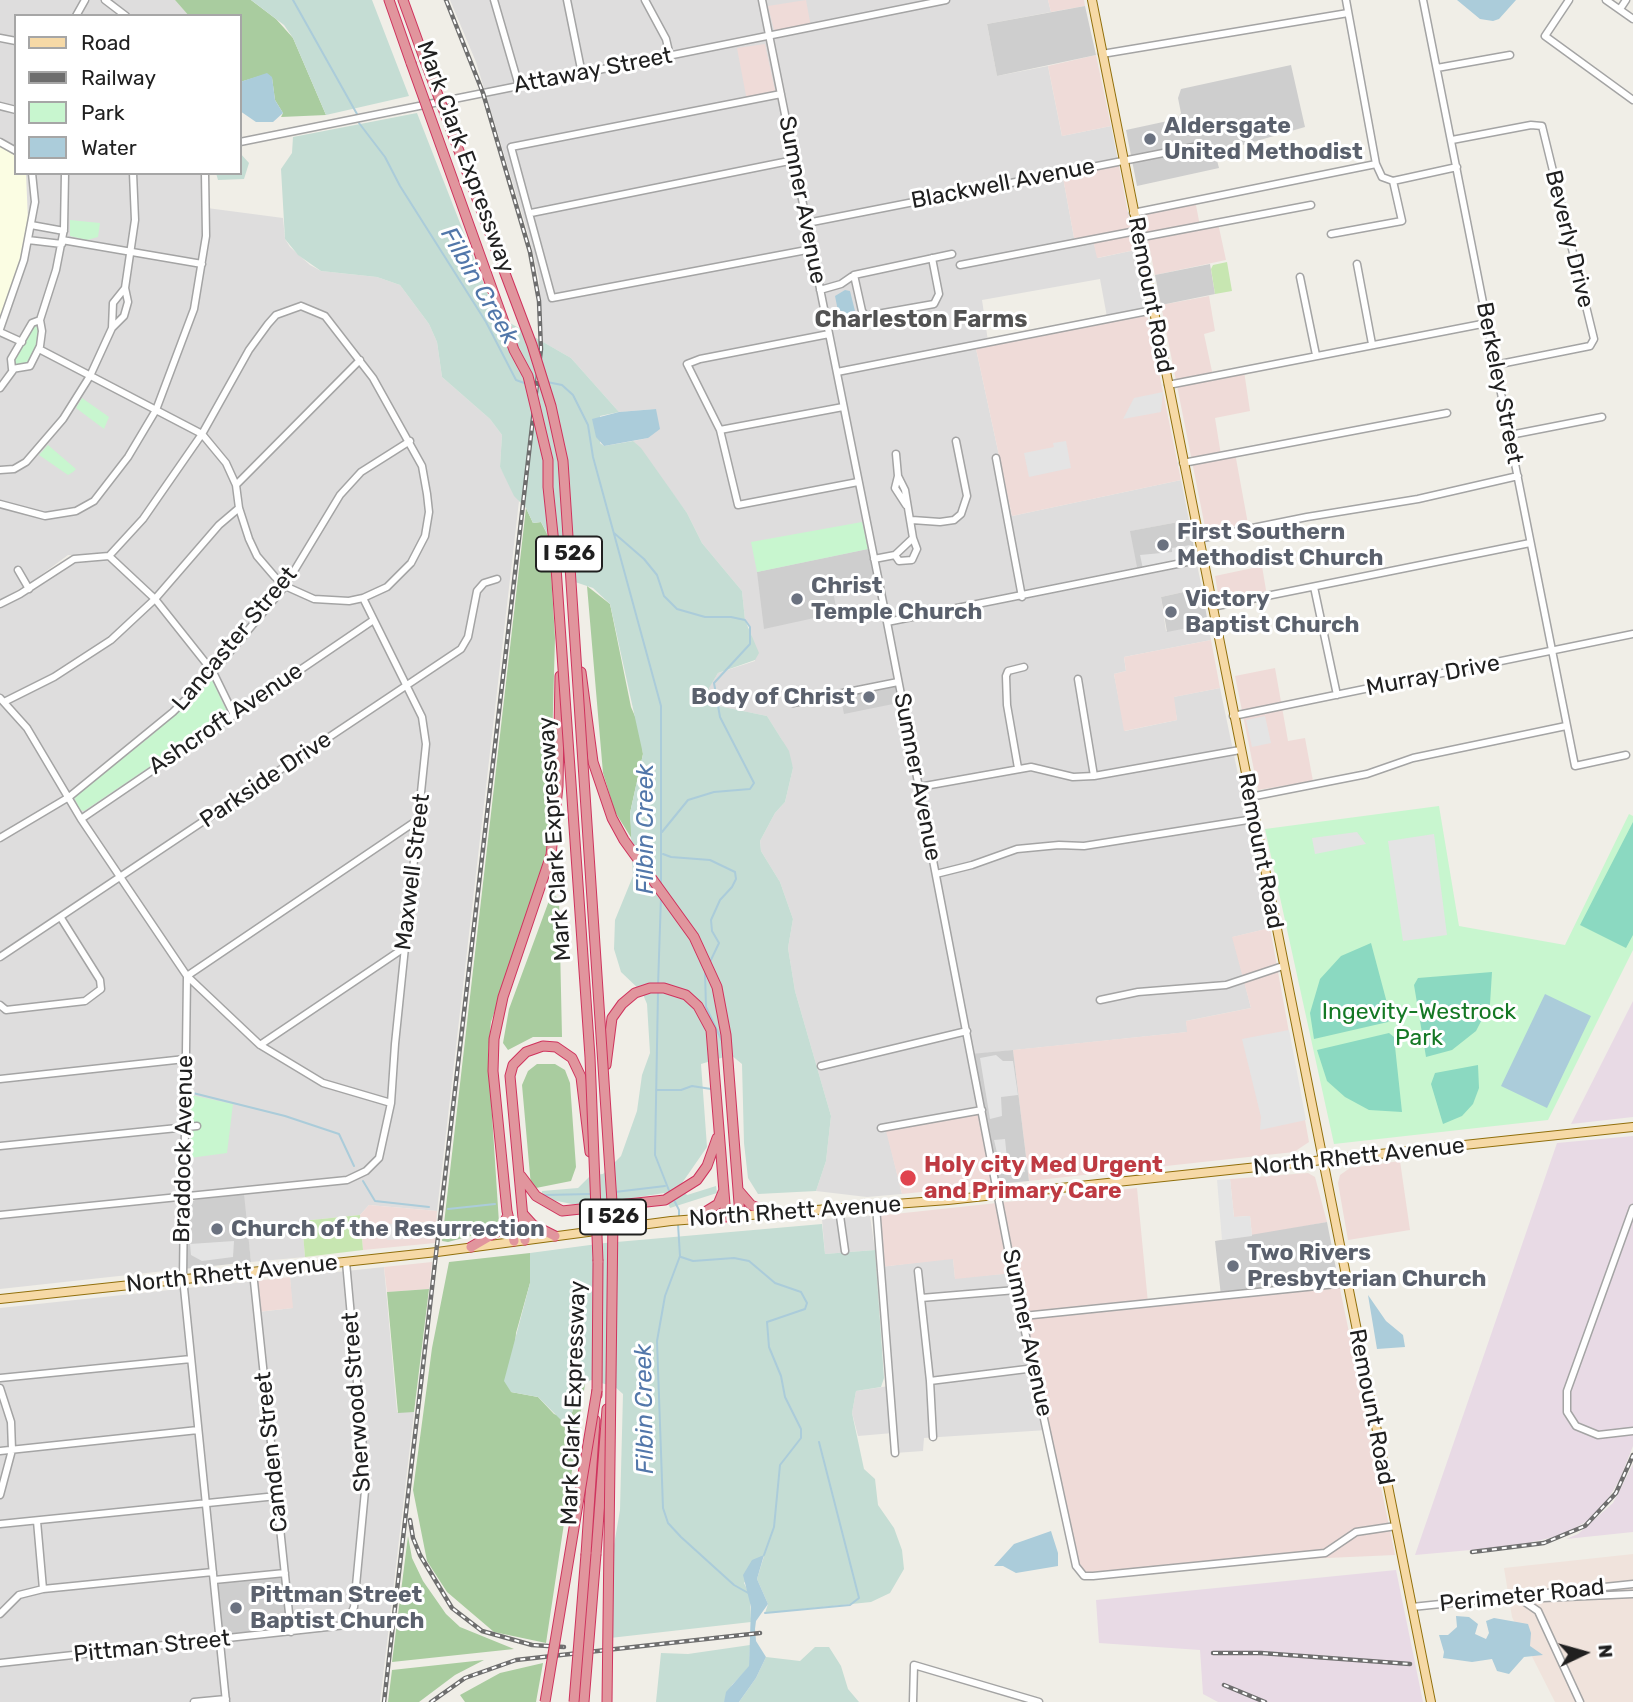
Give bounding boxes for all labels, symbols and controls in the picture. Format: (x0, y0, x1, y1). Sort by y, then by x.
legend (14, 14, 242, 175)
text: Road (81, 30, 131, 55)
street label: Mark Clark Expressway (410, 37, 520, 277)
street label: Attaway Street (511, 42, 675, 100)
text: Railway (81, 65, 156, 90)
text: Park (81, 100, 125, 125)
place label: Aldersgate United Methodist (1164, 112, 1363, 166)
street label: Sumner Avenue (772, 114, 832, 286)
marker: Aldersgate United Methodist (1142, 131, 1158, 147)
text: Water (81, 135, 137, 160)
street label: Blackwell Avenue (909, 153, 1097, 215)
street label: Beverly Drive (1539, 167, 1599, 311)
street label: Remount Road (1121, 215, 1179, 375)
water label: Filbin Creek (434, 222, 524, 350)
street label: Berkeley Street (1470, 300, 1528, 466)
district label: Charleston Farms (815, 306, 1027, 334)
place label: First Southern Methodist Church (1177, 518, 1384, 572)
road number: I 526 (536, 536, 602, 572)
marker: First Southern Methodist Church (1155, 537, 1171, 553)
street label: Lancaster Street (167, 561, 303, 717)
place label: Christ Temple Church (811, 572, 983, 626)
place label: Victory Baptist Church (1185, 585, 1360, 639)
marker: Christ Temple Church (789, 591, 805, 607)
marker: Victory Baptist Church (1163, 604, 1179, 620)
street label: Murray Drive (1364, 650, 1502, 702)
street label: Ashcroft Avenue (144, 657, 308, 781)
place label: Body of Christ (691, 683, 855, 711)
marker: Body of Christ (861, 689, 877, 705)
street label: Sumner Avenue (887, 691, 947, 863)
street label: Mark Clark Expressway (533, 716, 577, 962)
street label: Parkside Drive (195, 726, 337, 834)
water label: Filbin Creek (632, 764, 660, 894)
street label: Remount Road (1231, 771, 1289, 931)
street label: Maxwell Street (390, 792, 436, 952)
park label: Ingevity-Westrock Park (1322, 998, 1516, 1052)
street label: Braddock Avenue (169, 1055, 199, 1243)
street label: North Rhett Avenue (1252, 1132, 1466, 1182)
place label: Holy city Med Urgent and Primary Care (924, 1151, 1163, 1205)
marker: Holy city Med Urgent and Primary Care (898, 1168, 918, 1188)
street label: North Rhett Avenue (688, 1191, 902, 1233)
road number: I 526 (580, 1200, 646, 1234)
place label: Church of the Resurrection (231, 1215, 545, 1243)
marker: Church of the Resurrection (209, 1221, 225, 1237)
place label: Two Rivers Presbyterian Church (1247, 1239, 1486, 1293)
street label: Sumner Avenue (996, 1247, 1058, 1419)
street label: North Rhett Avenue (125, 1249, 339, 1299)
marker: Two Rivers Presbyterian Church (1225, 1258, 1241, 1274)
street label: Mark Clark Expressway (556, 1280, 592, 1526)
street label: Sherwood Street (337, 1311, 377, 1493)
street label: Remount Road (1342, 1327, 1400, 1487)
water label: Filbin Creek (629, 1344, 661, 1474)
street label: Camden Street (250, 1370, 294, 1534)
street label: Perimeter Road (1438, 1574, 1606, 1618)
place label: Pittman Street Baptist Church (250, 1581, 425, 1635)
marker: Pittman Street Baptist Church (228, 1600, 244, 1616)
north arrow (1549, 1618, 1619, 1688)
street label: Pittman Street (72, 1625, 232, 1669)
text: N (1593, 1643, 1617, 1659)

